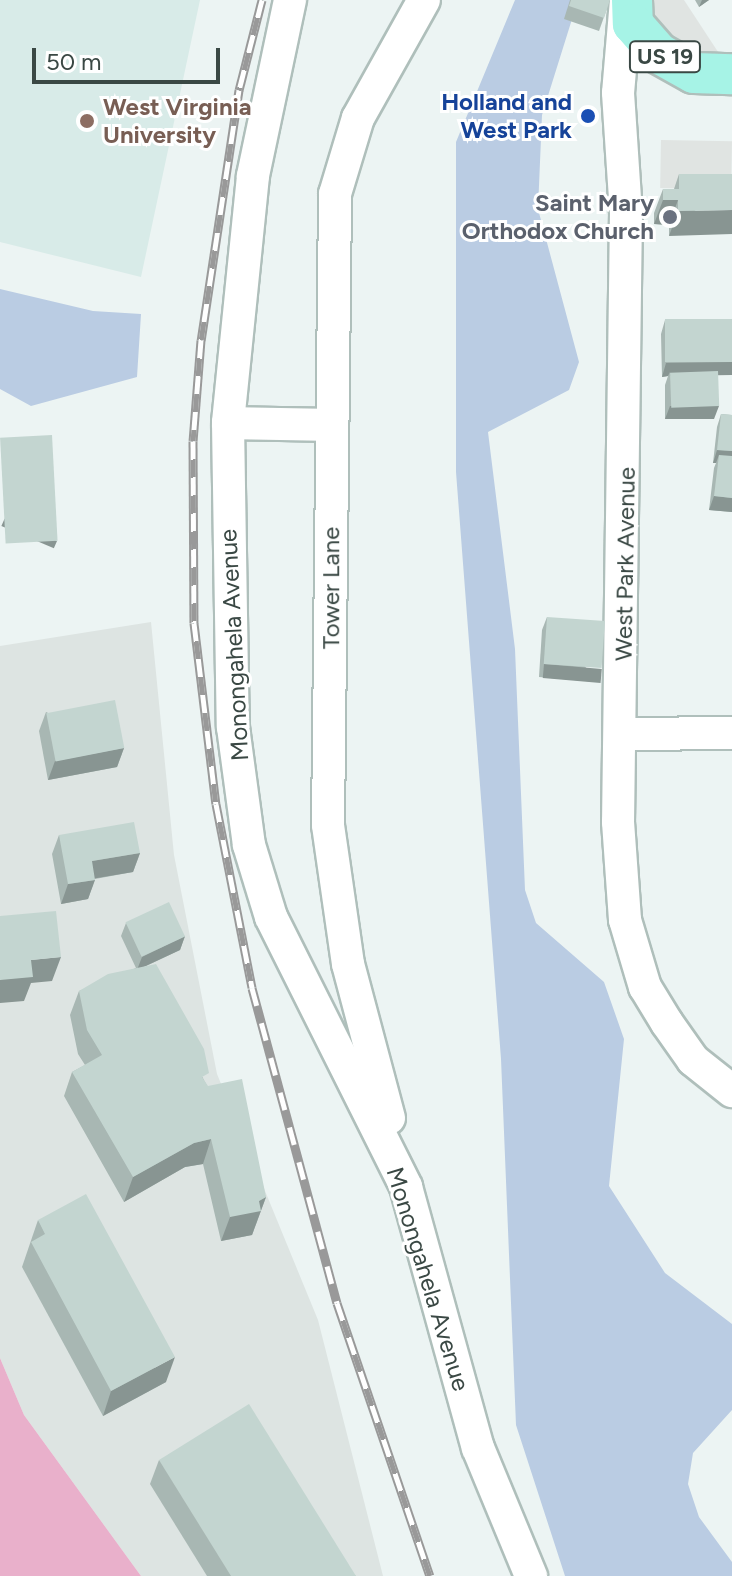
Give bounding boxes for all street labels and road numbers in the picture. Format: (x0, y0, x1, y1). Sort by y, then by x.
road number: US 19 (627, 39, 703, 75)
street label: West Park Avenue (609, 467, 641, 661)
street label: Tower Lane (317, 527, 345, 649)
street label: Monongahela Avenue (214, 528, 254, 762)
street label: Monongahela Avenue (380, 1164, 476, 1394)

